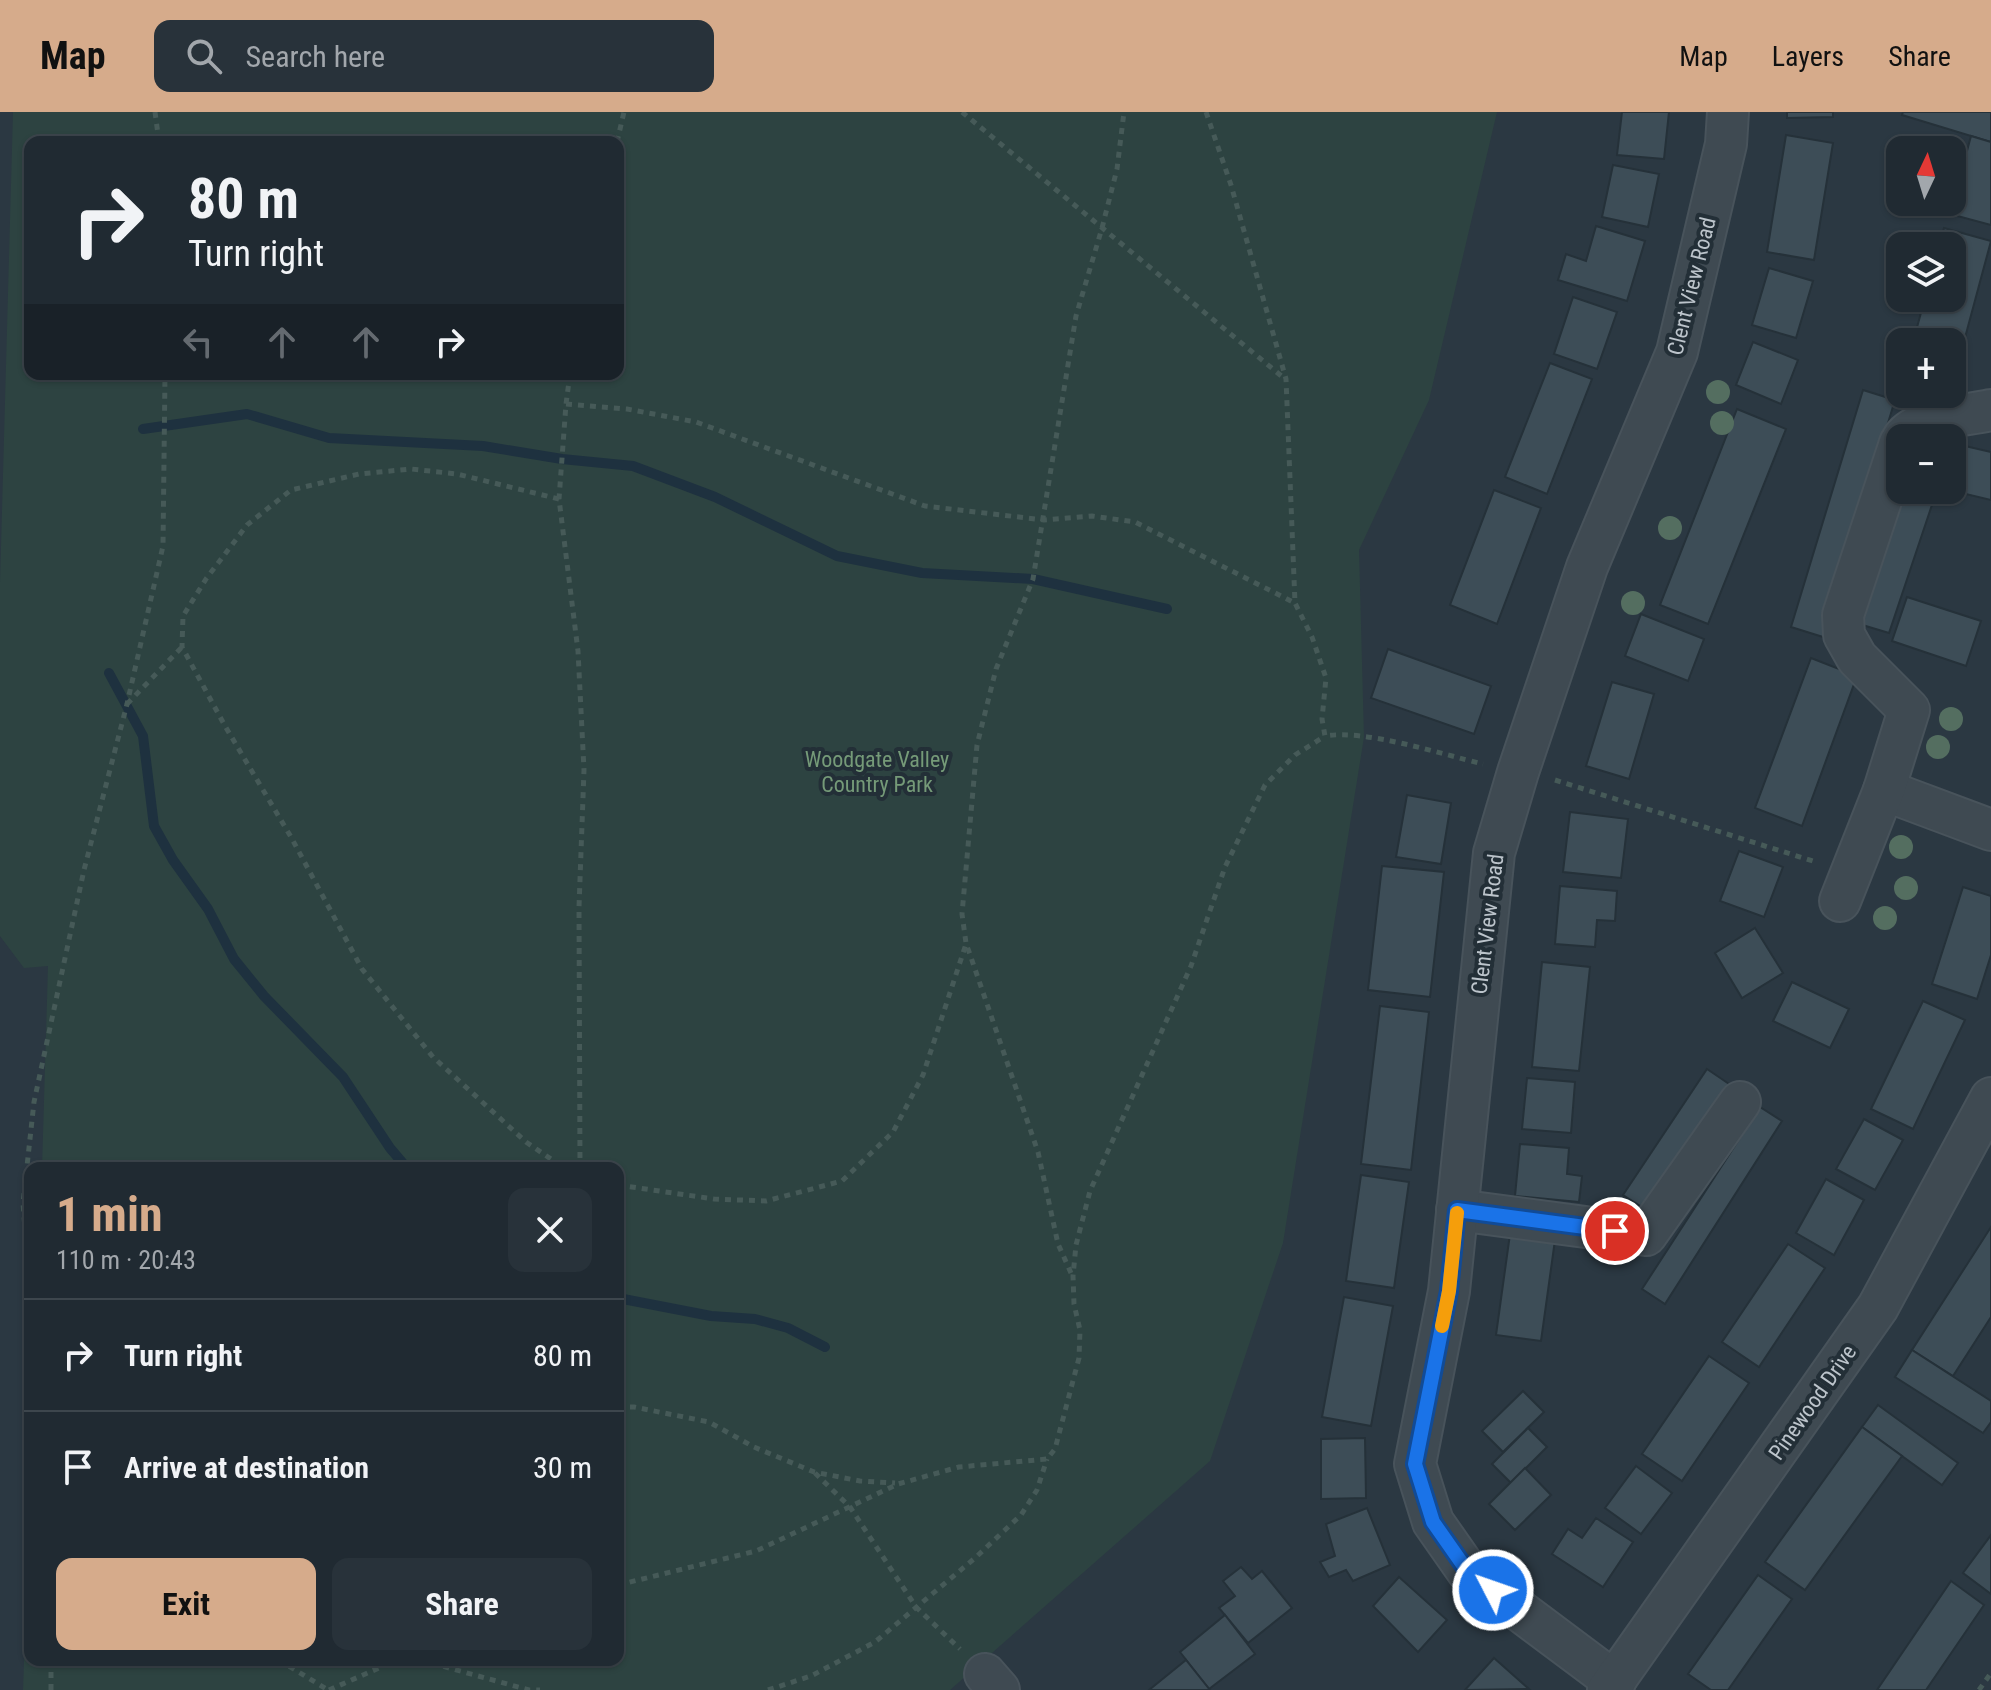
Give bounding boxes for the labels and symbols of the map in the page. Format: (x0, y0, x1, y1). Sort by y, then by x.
north arrow (1886, 136, 1966, 216)
street label: Clent View Road (1662, 215, 1721, 358)
park label: Woodgate Valley Country Park (805, 747, 949, 797)
street label: Clent View Road (1466, 852, 1509, 996)
pin (1581, 1197, 1649, 1265)
street label: Pinewood Drive (1764, 1340, 1861, 1465)
position arrow (1451, 1548, 1535, 1632)

